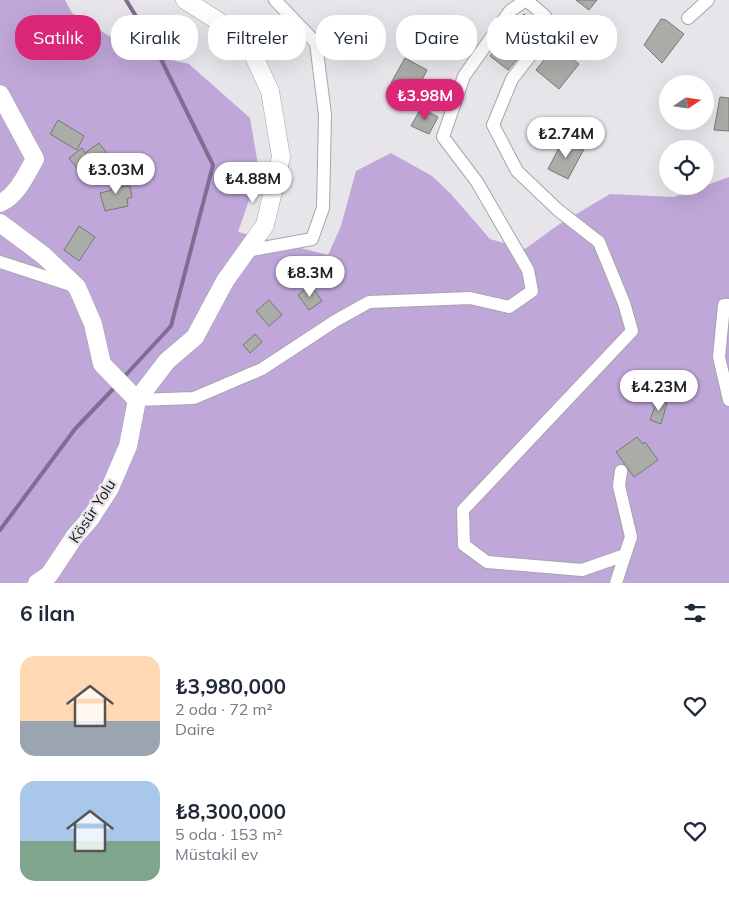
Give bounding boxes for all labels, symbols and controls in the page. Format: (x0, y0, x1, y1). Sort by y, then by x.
chip: Satılık (15, 15, 101, 60)
chip: Kiralık (111, 15, 198, 60)
chip: Filtreler (208, 15, 306, 60)
chip: Yeni (316, 15, 386, 60)
chip: Daire (396, 15, 477, 60)
chip: Müstakil ev (487, 15, 617, 60)
north arrow (659, 75, 714, 130)
map controls (659, 75, 714, 195)
pin: ₺3.98M (384, 78, 466, 121)
text: ₺3.98M (397, 85, 453, 105)
pin: ₺2.74M (525, 116, 607, 159)
text: ₺2.74M (538, 123, 594, 143)
button: locate (659, 140, 714, 195)
pin: ₺3.03M (75, 152, 157, 195)
text: ₺3.03M (88, 159, 144, 179)
pin: ₺4.88M (212, 162, 294, 204)
text: ₺4.88M (225, 168, 281, 188)
pin: ₺8.3M (275, 256, 345, 298)
text: ₺8.3M (287, 262, 333, 282)
pin: ₺4.23M (618, 370, 700, 412)
text: ₺4.23M (631, 376, 687, 396)
street label: Kösür Yolu (64, 476, 120, 546)
icon: filters (681, 599, 709, 627)
text: 6 ilan (20, 600, 75, 626)
text: ₺3,980,000 (175, 673, 286, 699)
icon: home (60, 676, 120, 736)
icon: heart (681, 692, 709, 720)
text: 2 oda · 72 m² (175, 699, 273, 719)
text: Daire (175, 719, 215, 739)
text: ₺8,300,000 (175, 798, 286, 824)
icon: home (60, 801, 120, 861)
icon: heart (681, 817, 709, 845)
text: 5 oda · 153 m² (175, 824, 282, 844)
text: Müstakil ev (175, 844, 258, 864)

